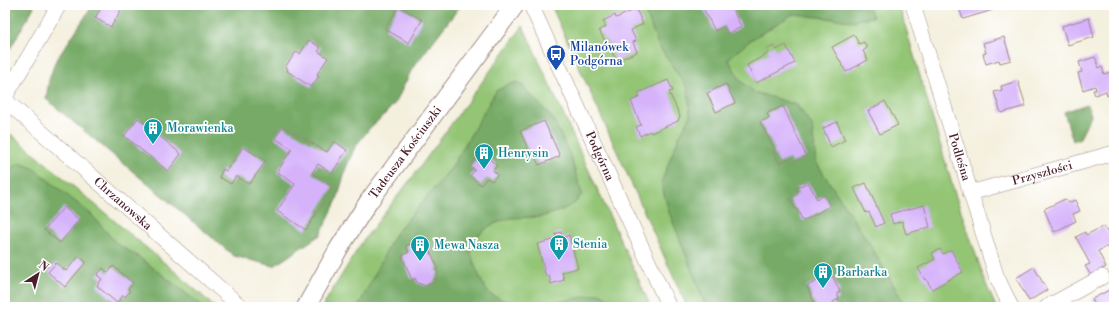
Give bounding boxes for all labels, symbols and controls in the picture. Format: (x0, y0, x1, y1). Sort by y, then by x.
place label: Milanówek Podgórna (570, 40, 629, 69)
bus stop icon: Milanówek Podgórna (545, 43, 567, 71)
street label: Tadeusza Kościuszki (366, 103, 445, 202)
building icon: Morawienka (142, 117, 164, 145)
place label: Morawienka (167, 121, 235, 136)
street label: Podgórna (582, 129, 618, 184)
street label: Podleśna (945, 131, 974, 184)
building icon: Henrysin (473, 142, 495, 170)
place label: Henrysin (498, 146, 549, 161)
street label: Przyszłości (1011, 158, 1074, 189)
street label: Chrzanowska (90, 174, 156, 234)
building icon: Stenia (548, 233, 570, 261)
building icon: Mewa Nasza (409, 234, 431, 262)
place label: Stenia (573, 237, 608, 252)
place label: Mewa Nasza (434, 238, 500, 253)
north arrow (18, 254, 58, 294)
text: N (36, 258, 51, 275)
building icon: Barbarka (812, 261, 834, 289)
place label: Barbarka (836, 265, 888, 280)

